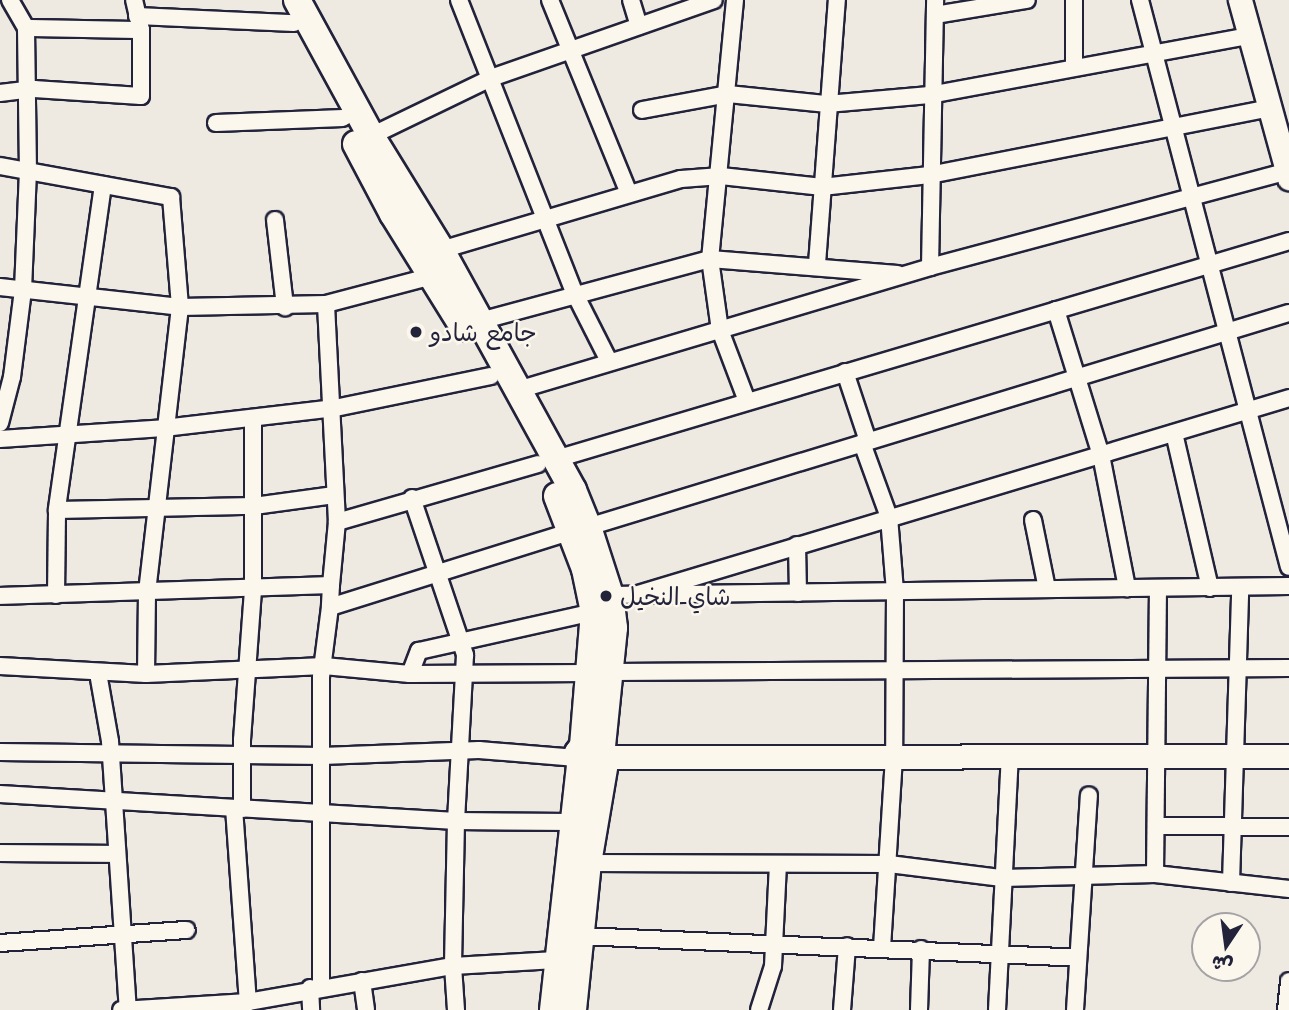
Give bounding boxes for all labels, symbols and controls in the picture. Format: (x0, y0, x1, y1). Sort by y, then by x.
place label: جامع شادو (430, 318, 537, 346)
marker: جامع شادو (408, 324, 424, 340)
place label: شاي النخيل (620, 582, 731, 610)
marker: شاي النخيل (598, 588, 614, 604)
north arrow (1191, 912, 1261, 982)
text: ش (1208, 950, 1235, 982)

